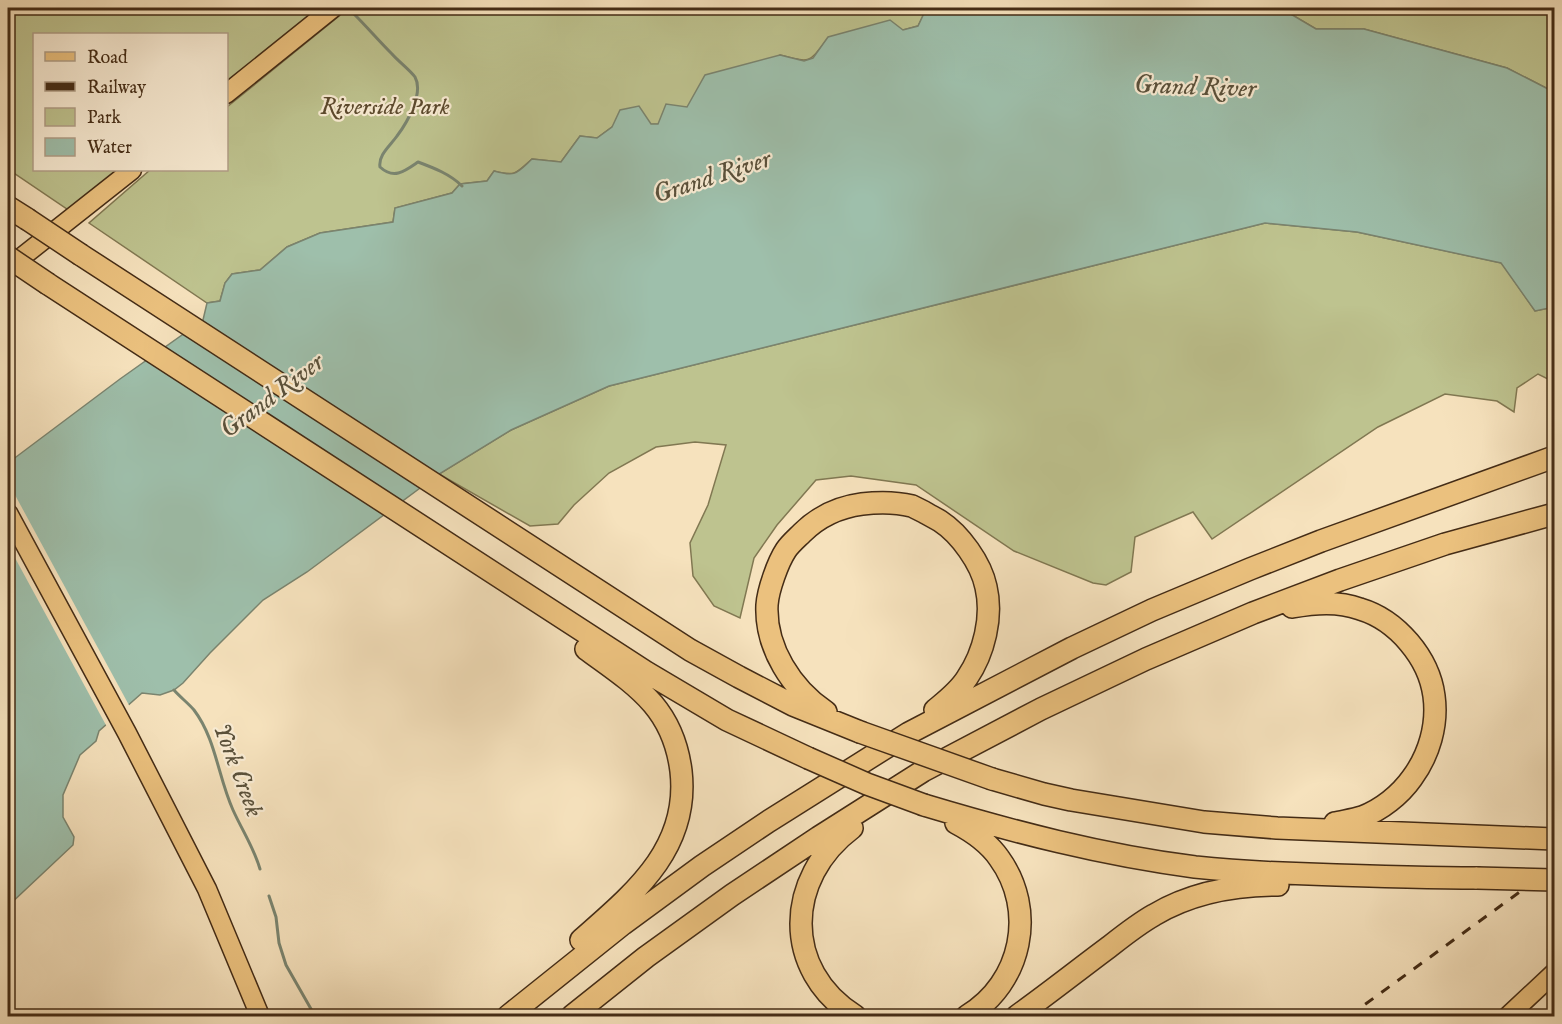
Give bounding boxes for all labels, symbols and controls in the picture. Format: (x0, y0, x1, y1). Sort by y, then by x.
legend (33, 33, 228, 171)
text: Road (87, 47, 128, 70)
water label: Grand River (1133, 68, 1258, 106)
text: Railway (87, 77, 146, 100)
park label: Riverside Park (320, 92, 450, 123)
text: Park (87, 107, 122, 130)
text: Water (87, 137, 132, 160)
water label: Grand River (649, 142, 776, 212)
water label: Grand River (213, 345, 332, 446)
water label: York Creek (205, 718, 271, 822)

